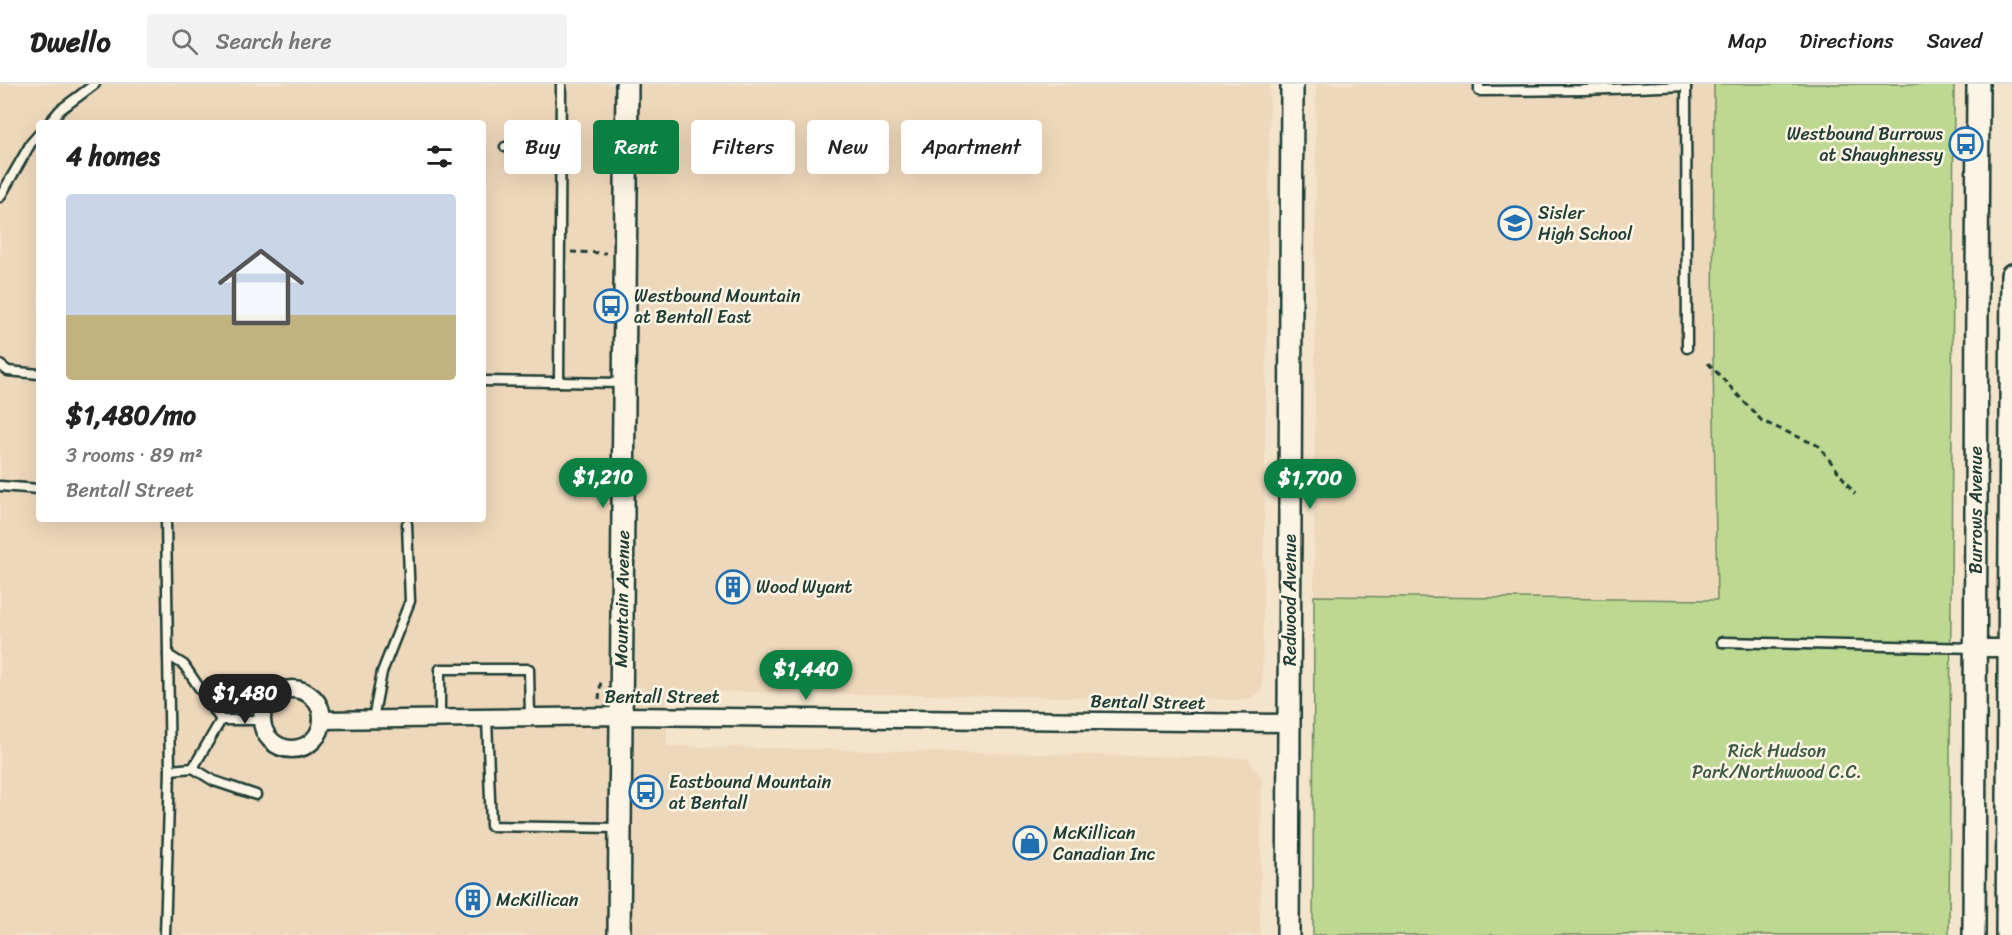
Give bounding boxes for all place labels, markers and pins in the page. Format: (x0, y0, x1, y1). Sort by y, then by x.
place label: Westbound Burrows at Shaughnessy (1787, 118, 1944, 171)
bus stop icon: Westbound Burrows at Shaughnessy (1948, 126, 1984, 162)
place label: Sisler High School (1538, 197, 1633, 250)
school or university icon: Sisler High School (1497, 205, 1533, 241)
place label: Westbound Mountain at Bentall East (634, 280, 801, 333)
bus stop icon: Westbound Mountain at Bentall East (593, 288, 629, 324)
pin: $1,210 (554, 458, 652, 509)
pin: $1,700 (1261, 459, 1359, 510)
building icon: Wood Wyant (715, 569, 751, 605)
place label: Wood Wyant (756, 571, 853, 603)
pin: $1,440 (757, 650, 855, 701)
pin: $1,480 (196, 674, 294, 725)
place label: Eastbound Mountain at Bentall (669, 766, 832, 819)
bus stop icon: Eastbound Mountain at Bentall (628, 774, 664, 810)
place label: McKillican Canadian Inc (1053, 817, 1156, 870)
shop icon: McKillican Canadian Inc (1012, 825, 1048, 861)
building icon: McKillican (455, 882, 491, 918)
place label: McKillican (496, 884, 579, 916)

